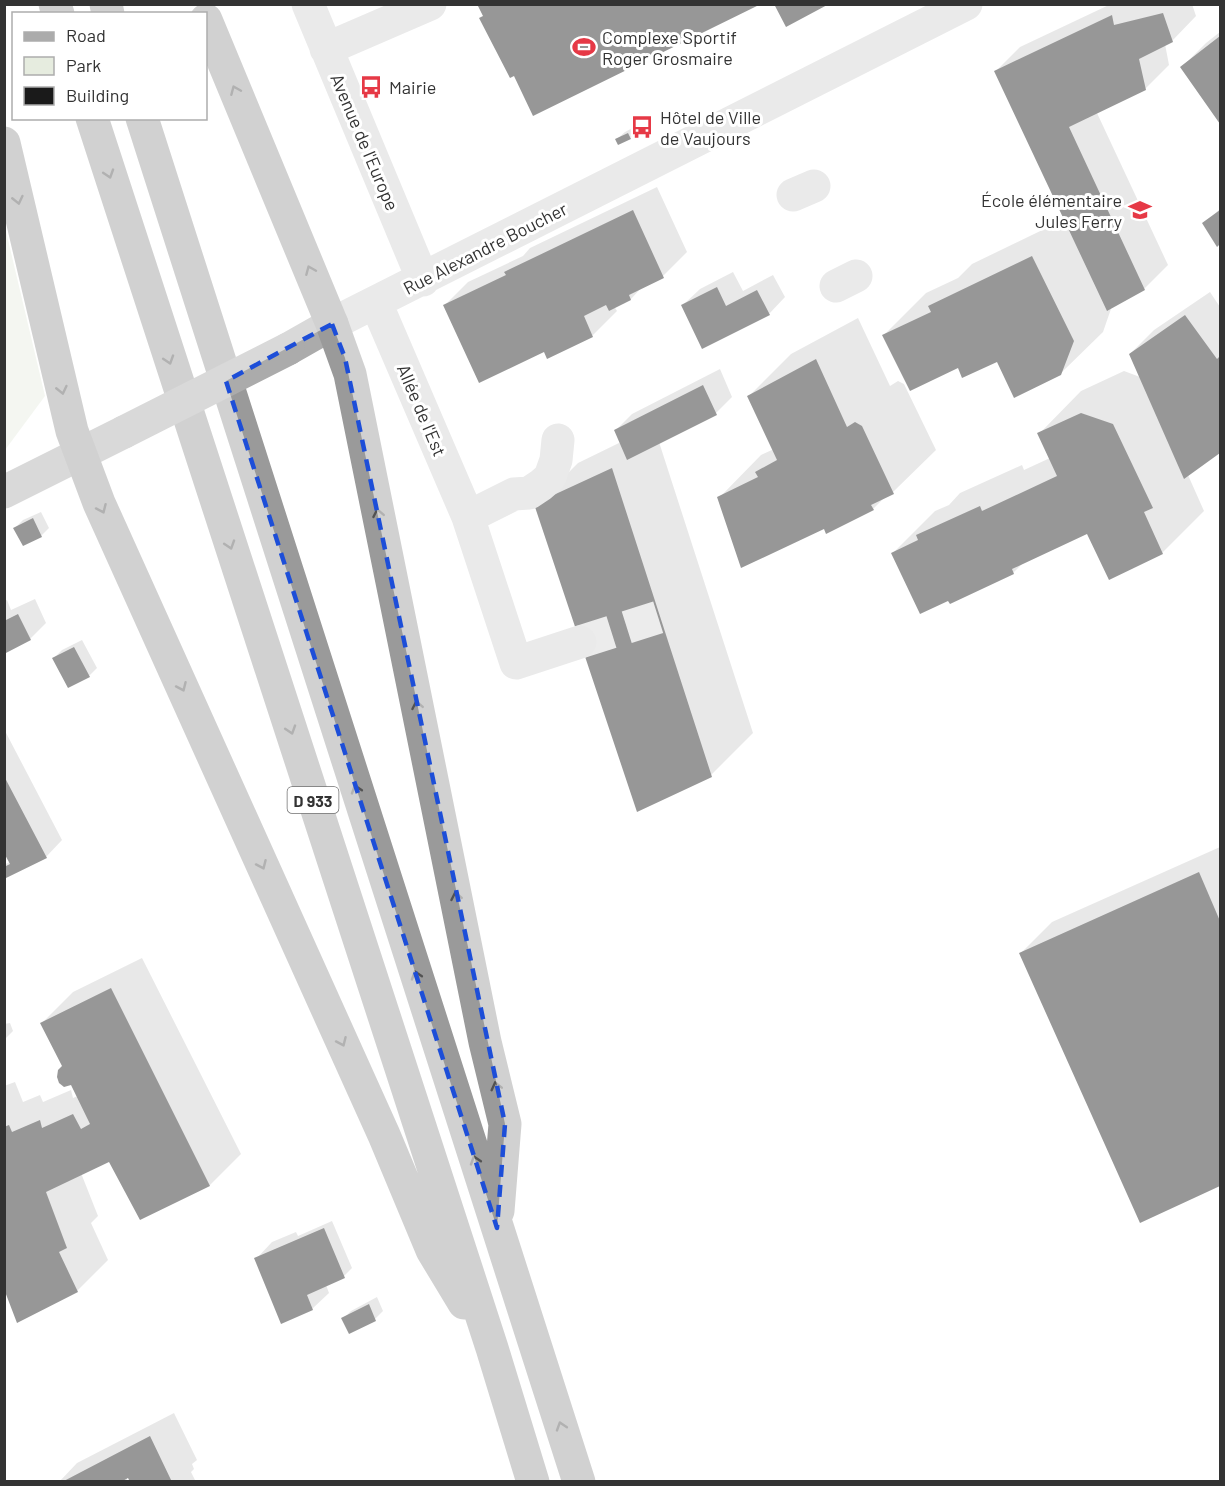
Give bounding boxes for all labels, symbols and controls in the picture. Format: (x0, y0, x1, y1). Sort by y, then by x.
legend (12, 12, 207, 120)
text: Road (66, 24, 106, 46)
place label: Complexe Sportif Roger Grosmaire (602, 26, 737, 69)
sports icon: Complexe Sportif Roger Grosmaire (571, 34, 597, 60)
text: Park (66, 54, 101, 76)
street label: Avenue de l'Europe (326, 70, 404, 214)
bus stop icon: Mairie (358, 74, 384, 100)
place label: Mairie (389, 76, 436, 98)
text: Building (66, 84, 129, 106)
one-way arrow (230, 86, 242, 97)
place label: Hôtel de Ville de Vaujours (660, 106, 761, 149)
bus stop icon: Hôtel de Ville de Vaujours (629, 114, 655, 140)
one-way arrow (102, 168, 115, 179)
place label: École élémentaire Jules Ferry (981, 189, 1122, 232)
one-way arrow (10, 195, 23, 205)
street label: Rue Alexandre Boucher (399, 197, 571, 299)
school or university icon: École élémentaire Jules Ferry (1127, 197, 1153, 223)
one-way arrow (305, 266, 317, 277)
one-way arrow (162, 354, 175, 365)
street label: Allée de l'Est (393, 361, 451, 459)
one-way arrow (55, 385, 68, 395)
one-way arrow (95, 502, 107, 513)
one-way arrow (373, 509, 386, 519)
one-way arrow (223, 539, 235, 550)
one-way arrow (175, 680, 187, 691)
one-way arrow (411, 700, 424, 710)
one-way arrow (283, 724, 296, 735)
one-way arrow (351, 784, 364, 795)
road number: D 933 (288, 787, 338, 813)
one-way arrow (255, 858, 267, 869)
one-way arrow (450, 891, 463, 901)
one-way arrow (411, 970, 423, 981)
one-way arrow (334, 1036, 346, 1047)
one-way arrow (490, 1082, 503, 1092)
one-way arrow (470, 1155, 482, 1166)
one-way arrow (556, 1421, 569, 1432)

